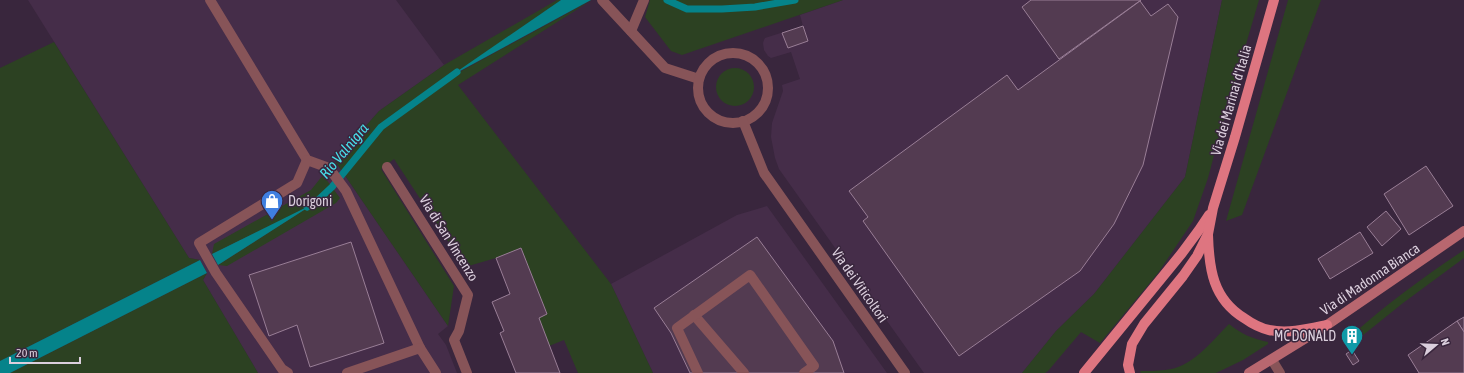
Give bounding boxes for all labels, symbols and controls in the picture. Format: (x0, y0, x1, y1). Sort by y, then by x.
street label: Via dei Marinai d'Italia (1207, 43, 1255, 157)
water label: Rio Valnigra (316, 120, 372, 182)
shop icon: Dorigoni (259, 188, 285, 221)
street label: Via di San Vincenzo (416, 192, 482, 284)
place label: Dorigoni (288, 193, 332, 209)
street label: Via di Madonna Bianca (1317, 240, 1423, 318)
street label: Via dei Viticoltori (828, 245, 892, 325)
building icon: MC DONALD (1339, 323, 1365, 356)
north arrow (1416, 325, 1456, 365)
place label: MC DONALD (1274, 328, 1336, 344)
text: N (1439, 337, 1452, 347)
scale bar (10, 339, 80, 365)
text: 20 m (16, 346, 38, 360)

